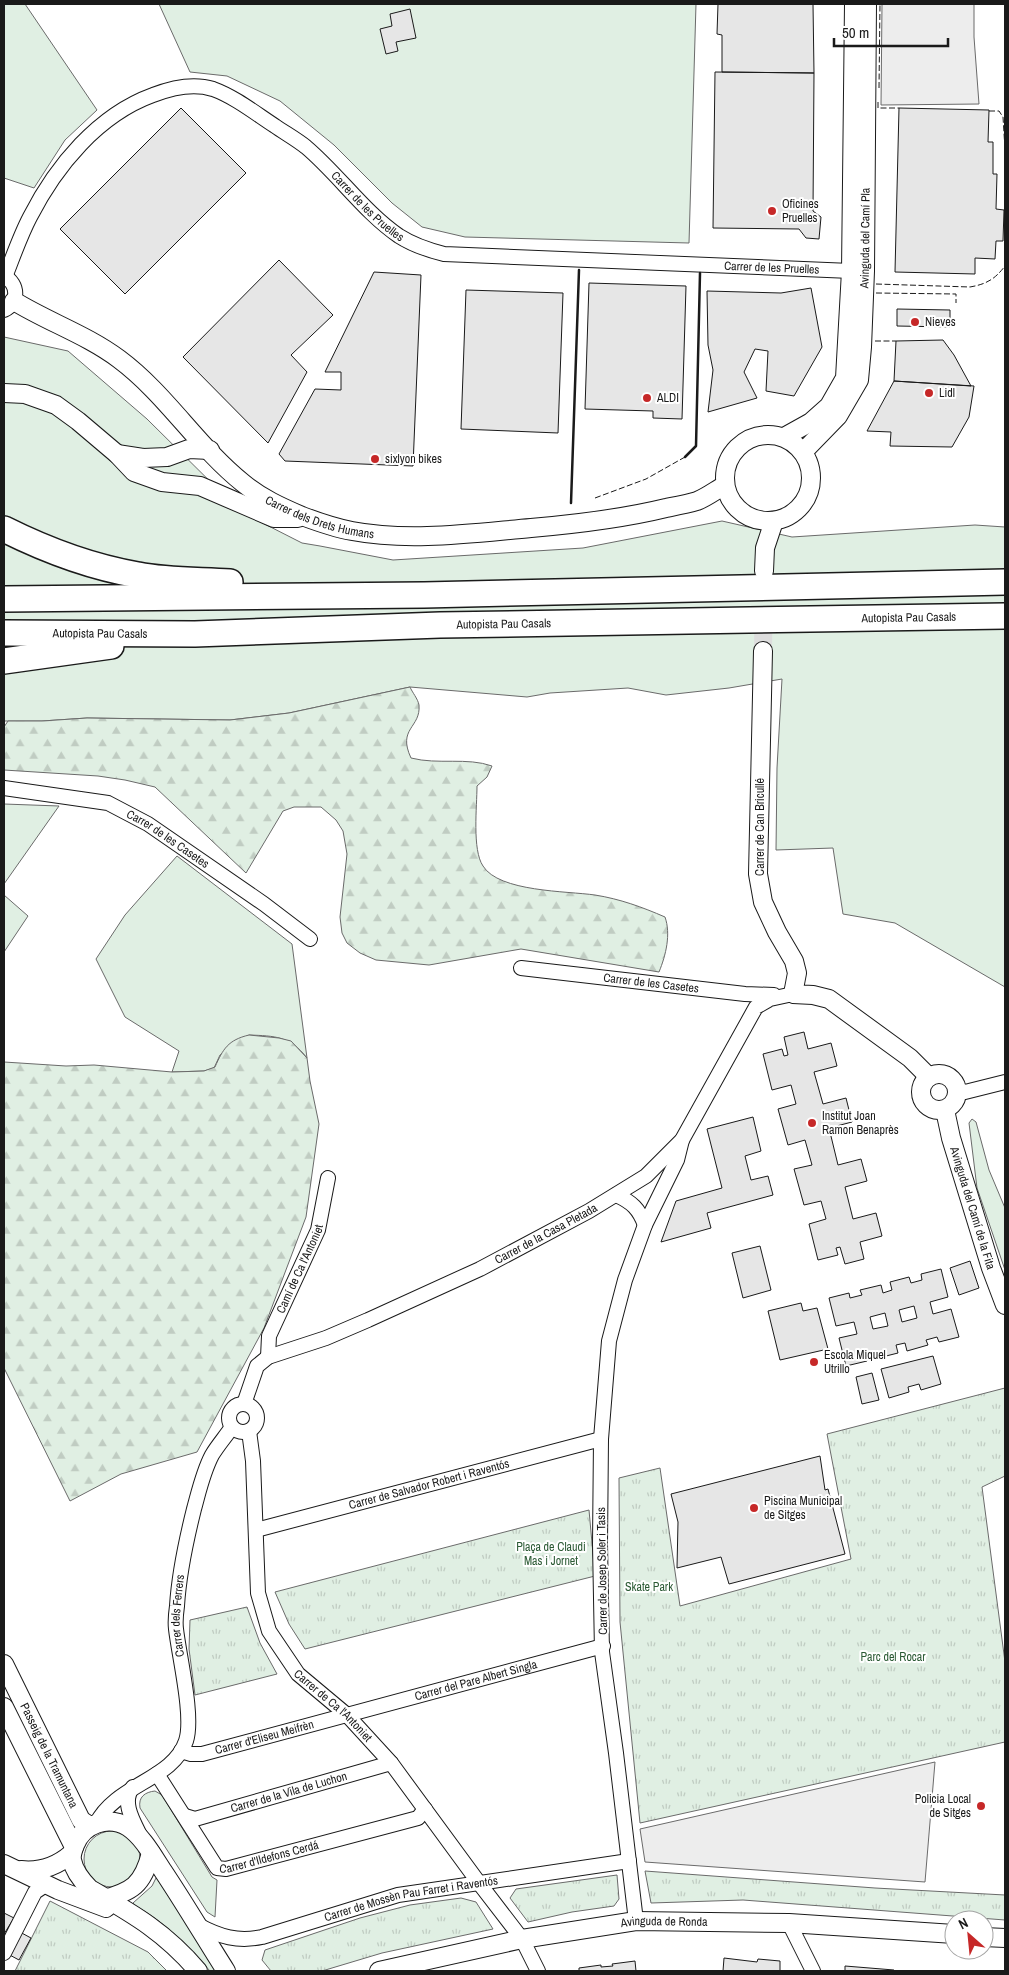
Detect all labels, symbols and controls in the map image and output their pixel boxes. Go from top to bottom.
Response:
scale bar [834,15,948,47]
text: 50 m [842,22,869,43]
street label: Carrer de les Pruelles [328,168,407,245]
street label: Avinguda del Camí Pla [856,187,874,290]
place label: Oficines Pruelles [782,196,819,226]
marker: Oficines Pruelles [766,205,778,217]
street label: Carrer de les Pruelles [724,258,820,278]
place label: Nieves [925,314,956,330]
marker: Nieves [909,316,921,328]
place label: Lidl [939,385,955,401]
marker: Lidl [923,387,935,399]
place label: ALDI [656,390,679,406]
marker: ALDI [641,392,653,404]
place label: sixlyon bikes [385,451,442,467]
marker: sixlyon bikes [369,453,381,465]
street label: Carrer dels Drets Humans [262,492,375,542]
street label: Autopista Pau Casals [860,609,956,626]
street label: Autopista Pau Casals [455,615,551,633]
street label: Autopista Pau Casals [52,625,148,642]
street label: Carrer de Can Bricullé [752,778,768,876]
street label: Carrer de les Casetes [124,806,212,872]
street label: Carrer de les Casetes [603,970,700,997]
place label: Institut Joan Ramon Benaprès [822,1108,899,1138]
marker: Institut Joan Ramon Benaprès [806,1117,818,1129]
street label: Avinguda del Camí de la Fita [946,1144,999,1272]
street label: Carrer de la Casa Pletada [492,1200,601,1268]
street label: Camí de Ca l'Antoniet [273,1223,327,1316]
place label: Escola Miquel Utrillo [824,1347,886,1377]
marker: Escola Miquel Utrillo [808,1356,820,1368]
street label: Carrer de Salvador Robert i Raventós [347,1455,511,1513]
place label: Piscina Municipal de Sitges [764,1493,842,1523]
marker: Piscina Municipal de Sitges [748,1502,760,1514]
street label: Carrer de Josep Soler i Tasis [593,1507,611,1635]
park label: Plaça de Claudi Mas i Jornet [516,1539,586,1569]
street label: Carrer dels Ferrers [168,1573,188,1658]
park label: Skate Park [625,1579,673,1595]
park label: Parc del Rocar [860,1649,926,1665]
street label: Carrer del Pare Albert Singla [413,1656,539,1704]
street label: Carrer de Ca l'Antoniet [291,1666,376,1745]
street label: Passeig de la Tramuntana [16,1700,82,1811]
street label: Carrer d'Eliseu Meifrèn [213,1716,315,1758]
street label: Carrer de la Vila de Luchon [229,1768,349,1816]
place label: Policia Local de Sitges [915,1791,971,1821]
marker: Policia Local de Sitges [975,1800,987,1812]
street label: Carrer d'Ildefons Cerdá [218,1837,321,1877]
street label: Carrer de Mossèn Pau Farret i Raventós [322,1872,499,1925]
north arrow [944,1910,994,1960]
street label: Avinguda de Ronda [618,1913,708,1931]
text: N [955,1914,971,1933]

